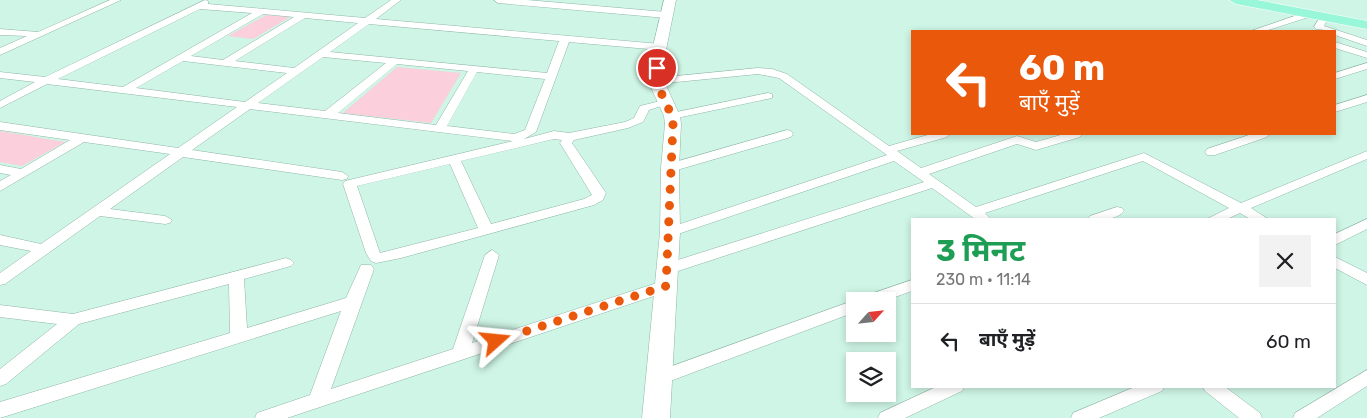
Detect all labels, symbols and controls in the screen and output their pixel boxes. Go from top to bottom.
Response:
pin [636,47,678,89]
text: 60 m [1019,47,1105,89]
icon: left [936,50,1001,115]
icon: arrive [643,54,671,82]
text: बाएँ मुड़ें [1019,89,1080,116]
text: 3 मिनट [936,233,1025,269]
button: close [1259,235,1311,287]
text: 230 m · 11:14 [936,270,1031,289]
north arrow [846,292,896,342]
map controls [846,292,896,402]
position arrow [469,314,521,366]
icon: left [936,327,964,355]
text: बाएँ मुड़ें [979,328,1035,351]
text: 60 m [1266,330,1311,353]
button: layers [846,352,896,402]

